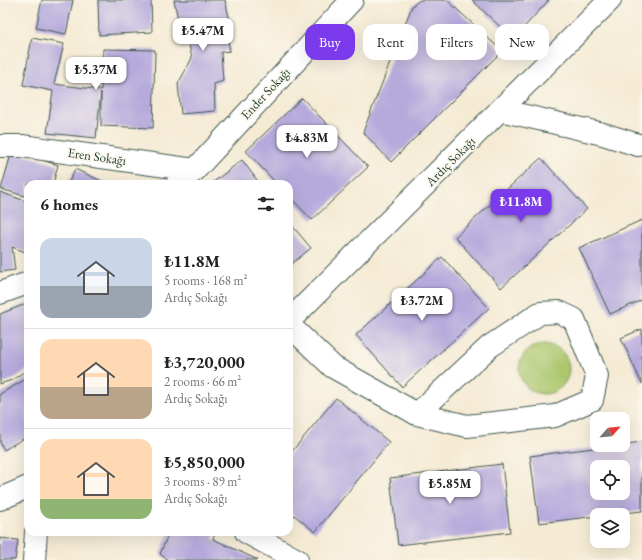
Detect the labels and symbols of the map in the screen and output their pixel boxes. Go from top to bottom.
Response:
pin: ₺5.47M [170,18,236,52]
pin: ₺5.37M [63,57,129,91]
street label: Ender Sokağı [237,64,294,123]
pin: ₺4.83M [274,125,340,159]
street label: Ardıç Sokağı [421,133,479,190]
street label: Eren Sokağı [67,144,127,169]
pin: ₺11.8M [488,189,554,223]
pin: ₺3.72M [389,288,455,322]
north arrow [590,412,630,452]
pin: ₺5.85M [417,471,483,505]

